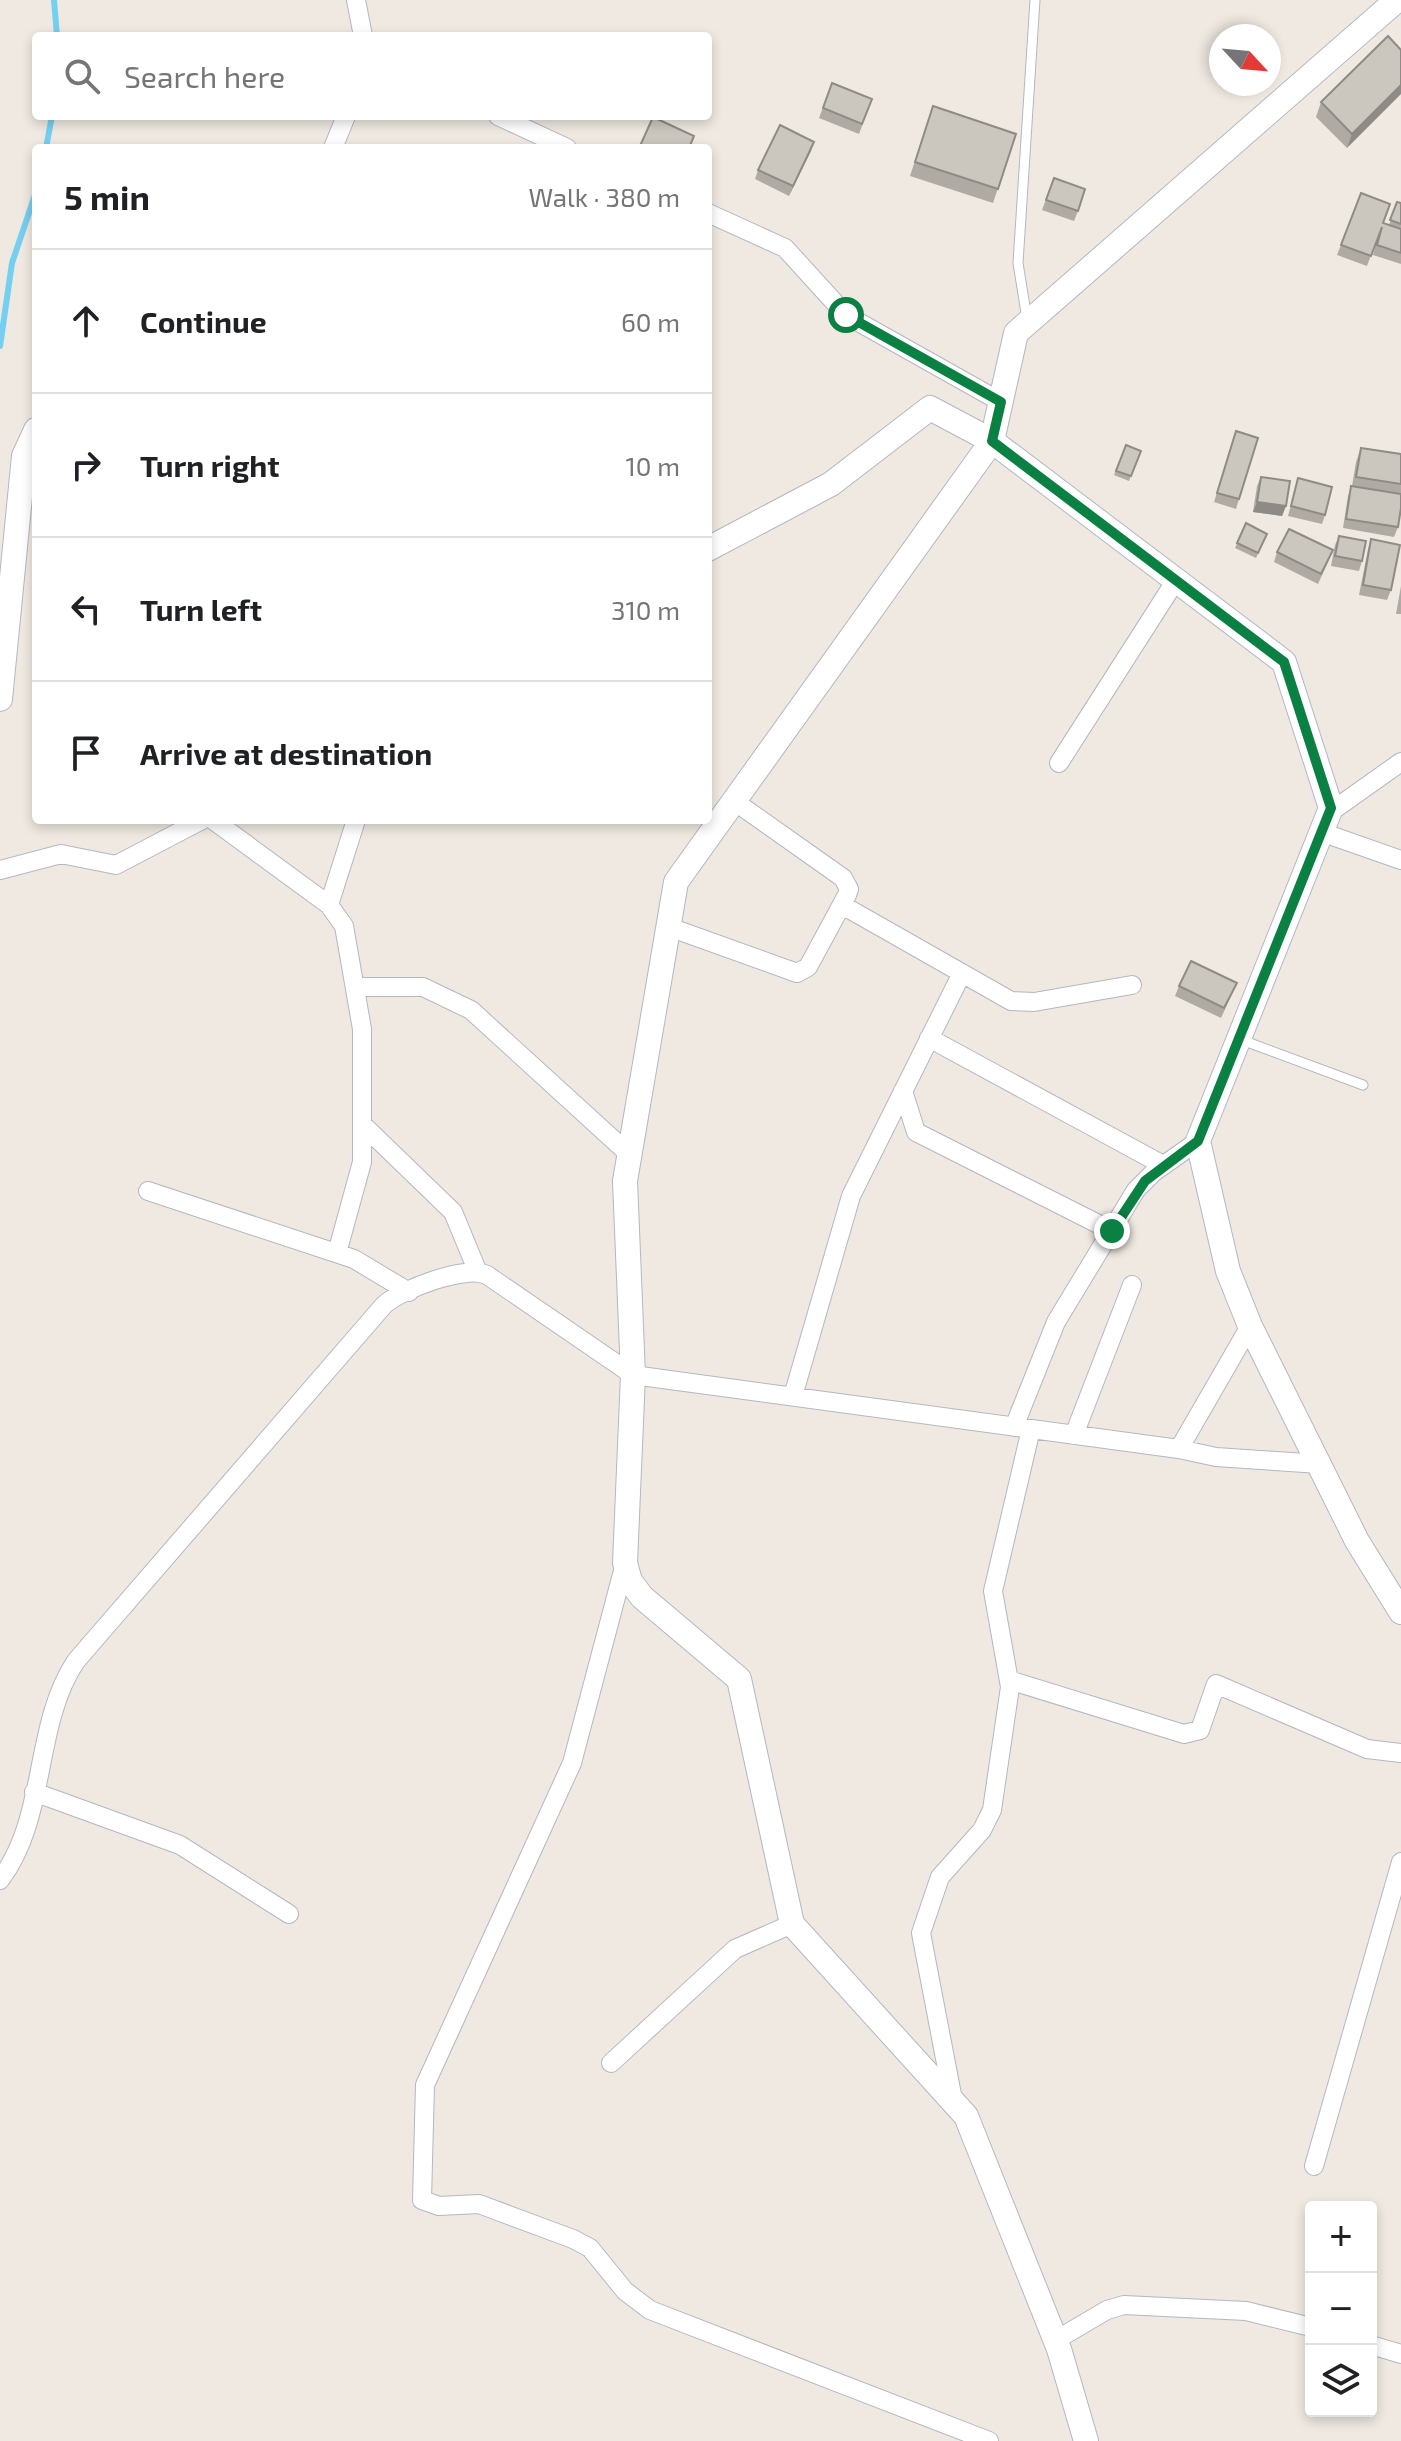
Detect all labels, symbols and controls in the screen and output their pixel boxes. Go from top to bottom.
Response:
north arrow [1209,24,1281,96]
search box [32,32,712,120]
icon: search [60,54,104,98]
text: Search here [124,58,285,94]
text: 5 min [64,176,150,217]
text: Walk · 380 m [528,181,680,212]
route start [828,297,864,333]
icon: ahead [64,299,108,343]
text: Continue [140,303,267,339]
text: 60 m [621,306,680,337]
icon: right [64,443,108,487]
text: Turn right [140,447,280,483]
text: 10 m [625,450,680,481]
icon: left [64,587,108,631]
text: Turn left [140,591,262,627]
text: 310 m [611,594,680,625]
icon: arrive [64,731,108,775]
text: Arrive at destination [140,735,432,771]
route end [1094,1213,1130,1249]
map controls [1305,2201,1377,2417]
button: + [1305,2201,1377,2273]
button: − [1305,2273,1377,2345]
button: layers [1305,2345,1377,2417]

